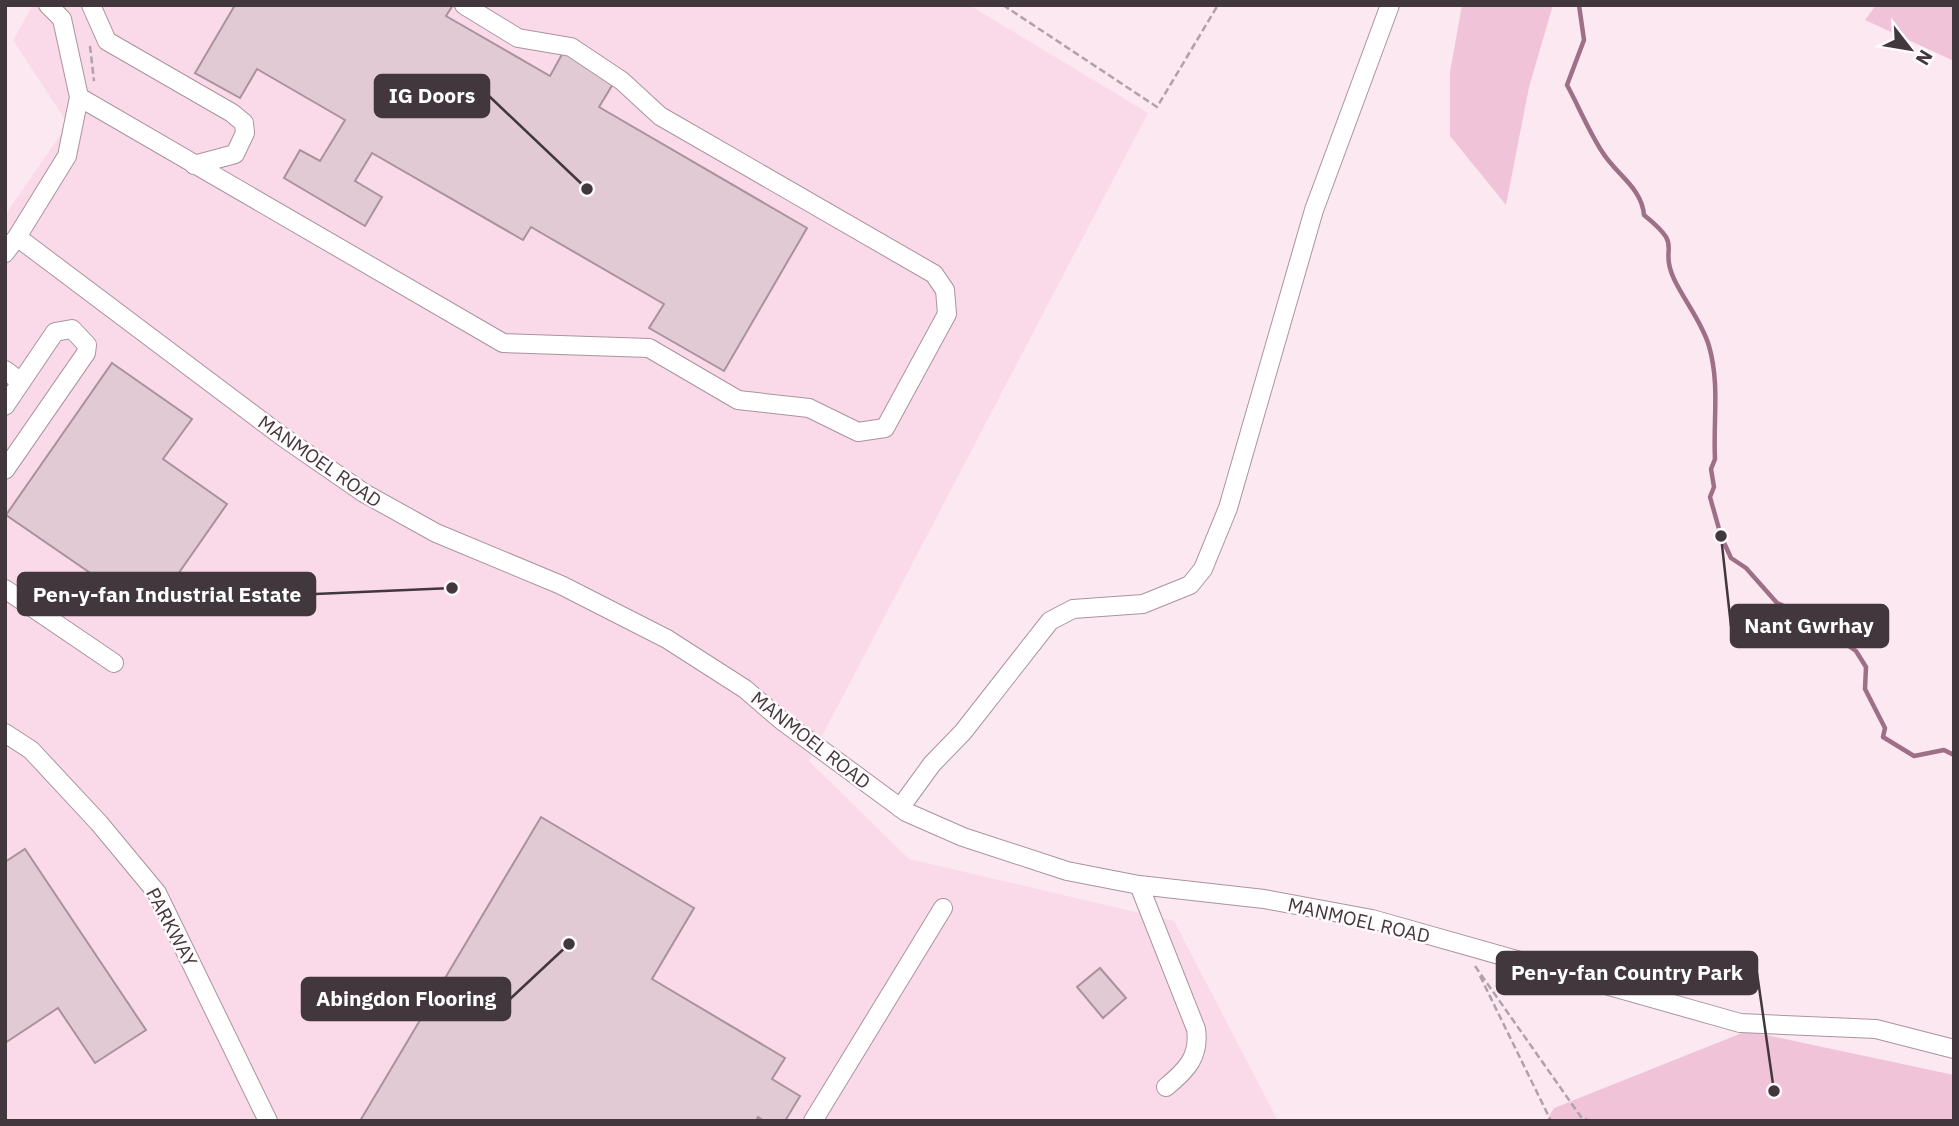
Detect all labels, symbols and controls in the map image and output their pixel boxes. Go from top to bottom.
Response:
north arrow [1875,14,1945,84]
text: N [1911,46,1938,70]
callout: IG Doors [375,75,489,117]
text: IG Doors [389,81,475,109]
street label: MANMOEL ROAD [254,410,386,512]
callout: Pen-y-fan Industrial Estate [18,573,315,615]
text: Pen-y-fan Industrial Estate [33,580,301,608]
callout: Nant Gwrhay [1731,605,1888,647]
text: Nant Gwrhay [1744,611,1874,639]
street label: MANMOEL ROAD [746,686,876,794]
street label: PARKWAY [141,883,203,971]
street label: MANMOEL ROAD [1286,892,1432,948]
callout: Pen-y-fan Country Park [1497,952,1757,994]
text: Pen-y-fan Country Park [1511,958,1744,986]
callout: Abingdon Flooring [302,978,510,1020]
text: Abingdon Flooring [316,984,496,1012]

